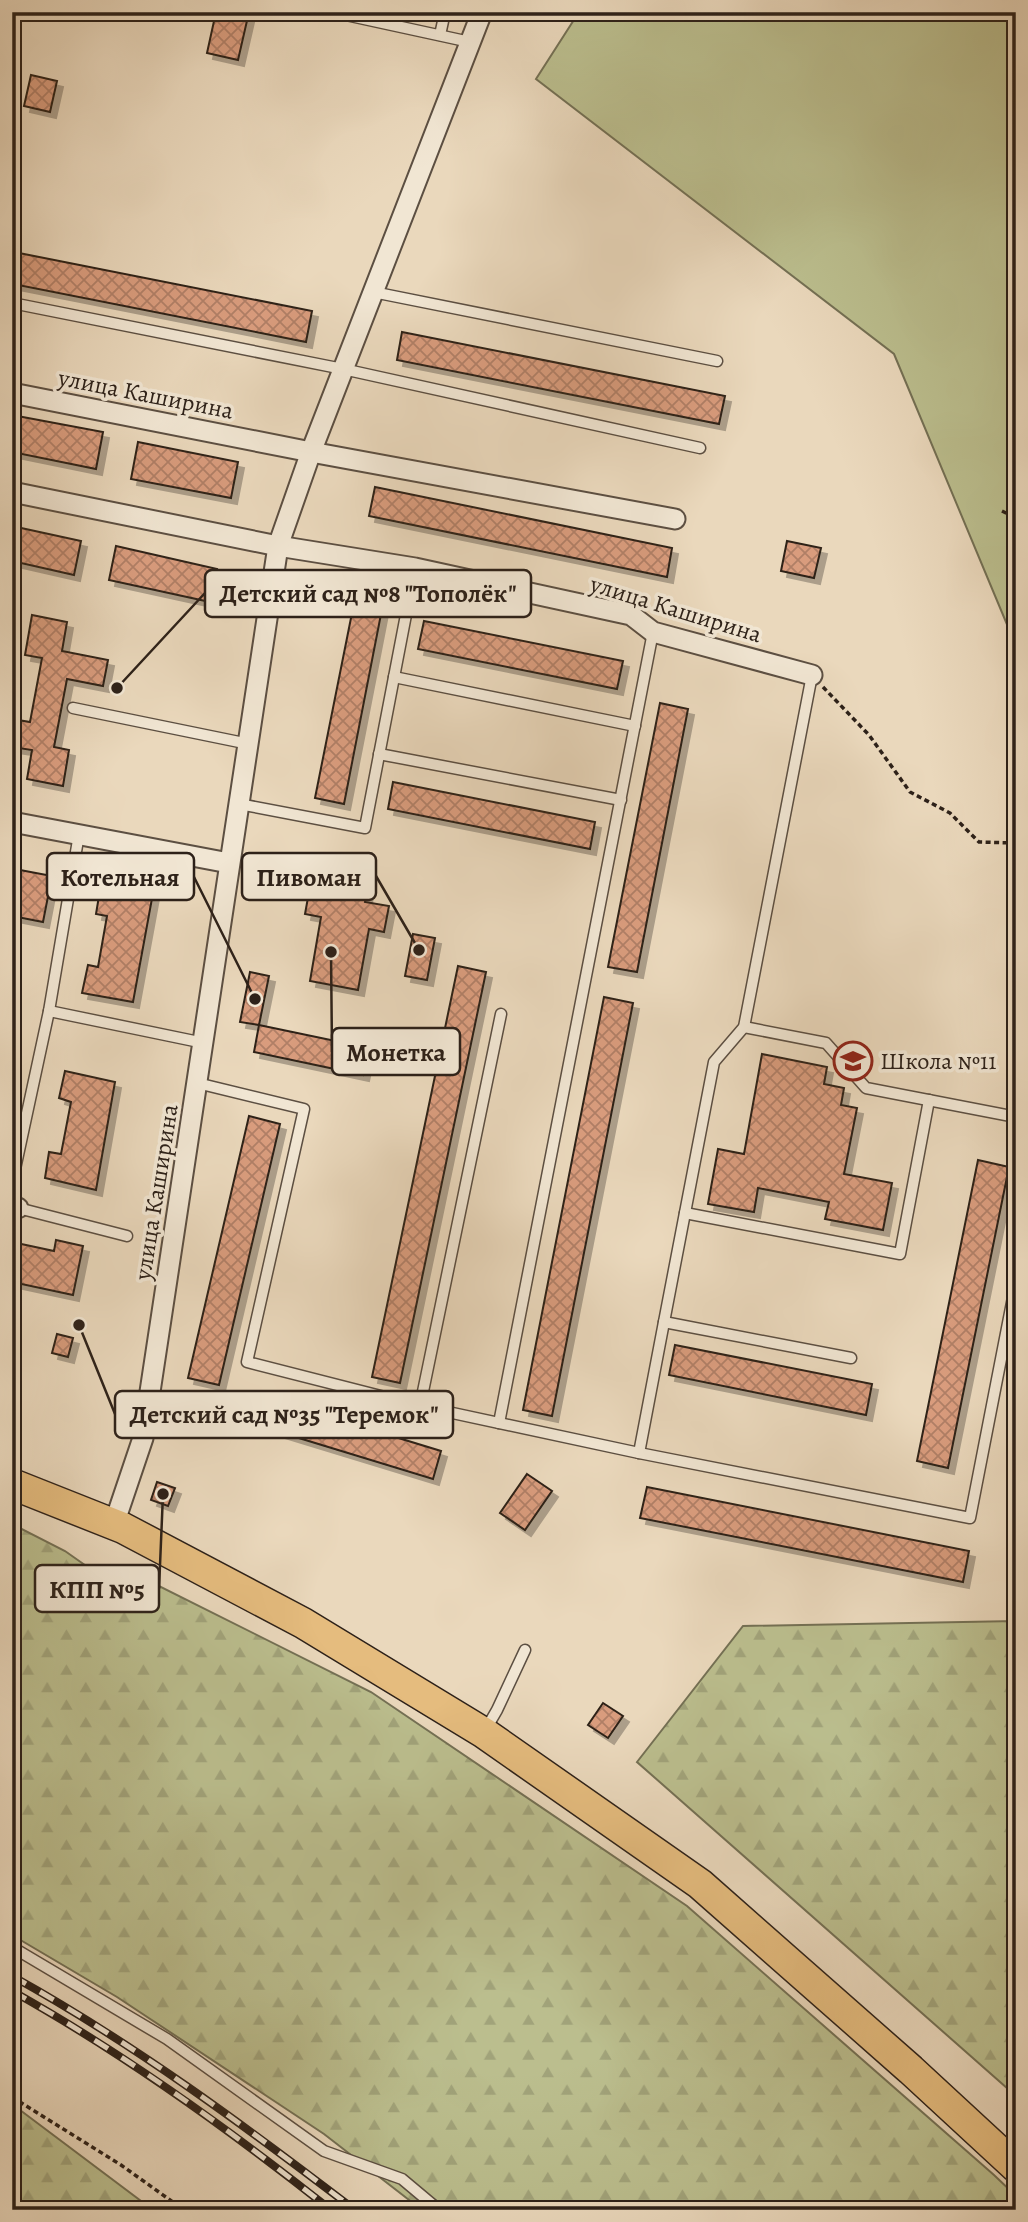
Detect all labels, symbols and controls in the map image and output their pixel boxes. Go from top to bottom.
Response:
street label: улица Каширина [55,361,236,427]
street label: улица Каширина [585,567,766,650]
callout: Детский сад №8 "Тополёк" [205,570,531,617]
text: Детский сад №8 "Тополёк" [219,576,517,611]
callout: Котельная [47,853,194,900]
callout: Пивоман [242,853,376,900]
text: Котельная [60,860,180,895]
text: Пивоман [256,860,362,895]
callout: Монетка [332,1028,460,1075]
text: Монетка [346,1035,447,1070]
school or university icon: Школа №11 [832,1040,874,1082]
place label: Школа №11 [880,1045,996,1077]
street label: улица Каширина [126,1102,186,1283]
callout: Детский сад №35 "Теремок" [115,1391,453,1438]
text: Детский сад №35 "Теремок" [129,1397,439,1432]
callout: КПП №5 [35,1565,159,1612]
text: КПП №5 [49,1572,145,1607]

